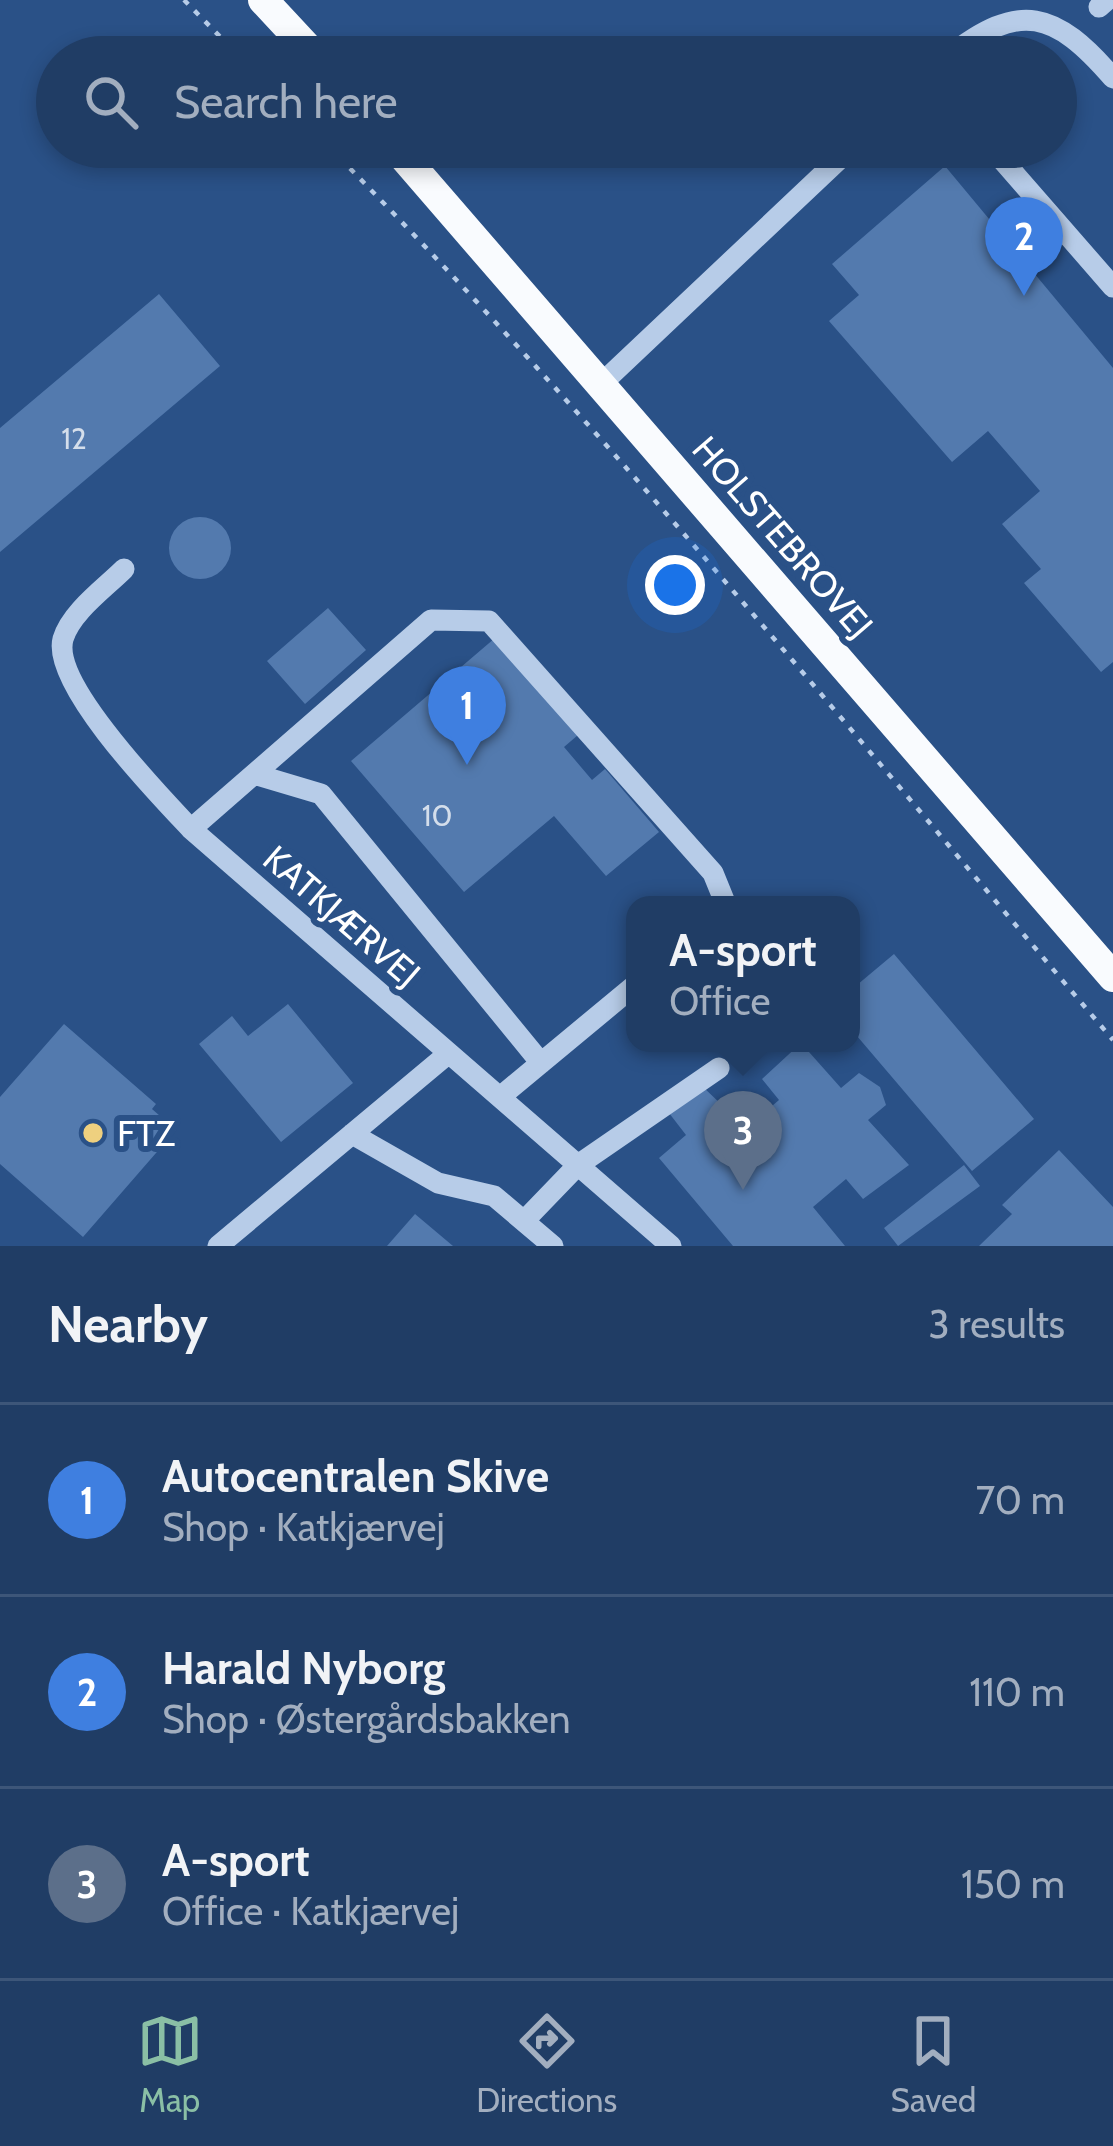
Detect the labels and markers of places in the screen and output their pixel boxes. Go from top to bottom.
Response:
pin: 2 [985,197,1063,296]
pin: 1 [428,666,506,765]
pin: 3 [704,1091,782,1190]
place label: FTZ [117,1111,175,1155]
marker: FTZ [80,1120,106,1146]

